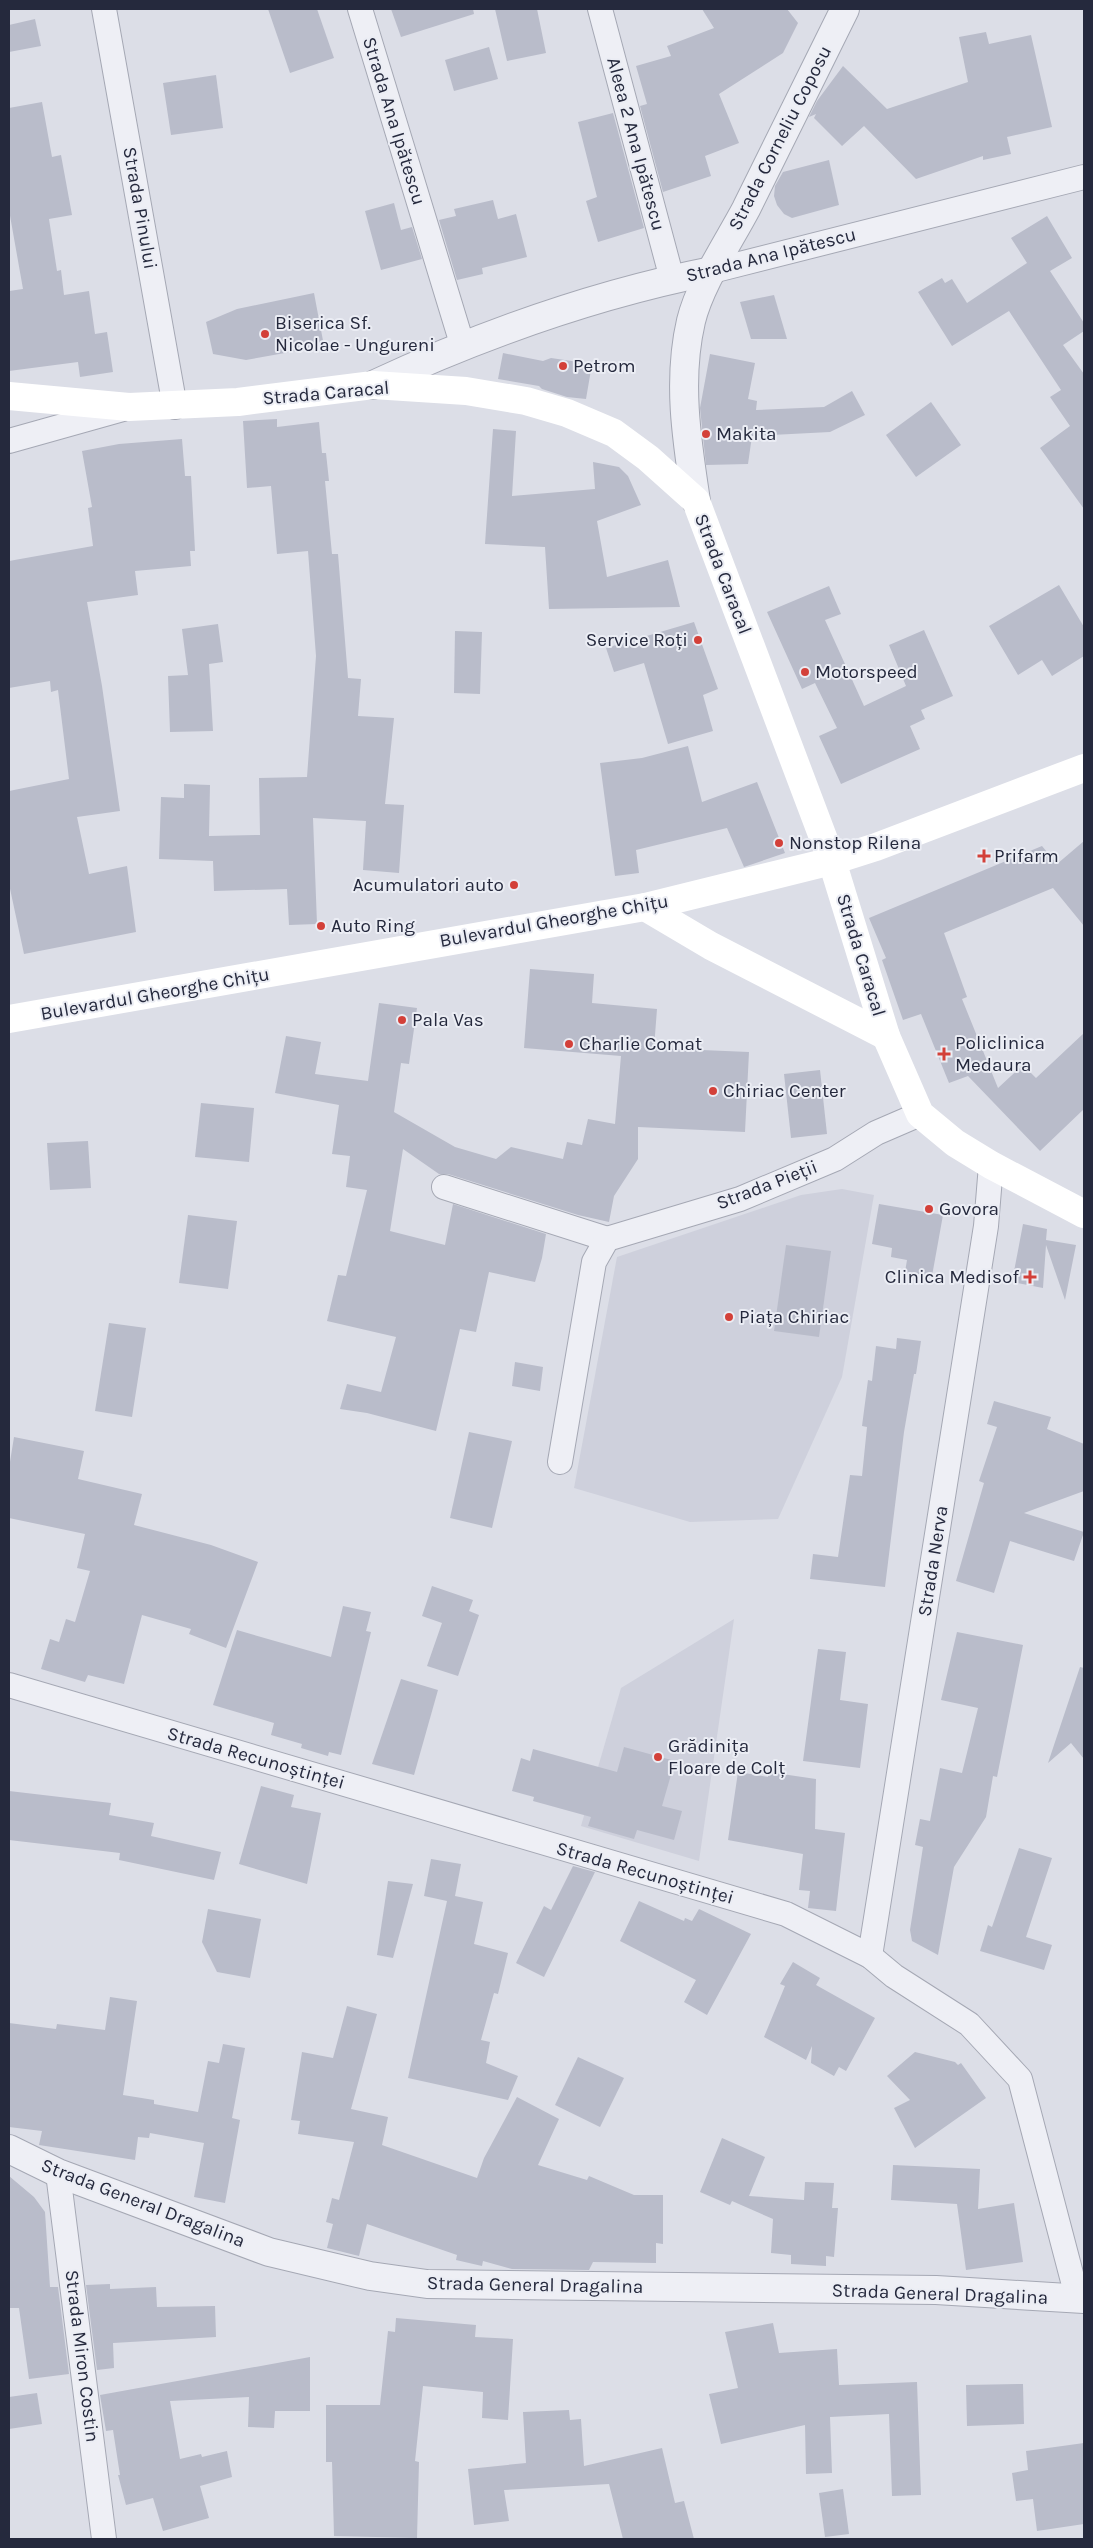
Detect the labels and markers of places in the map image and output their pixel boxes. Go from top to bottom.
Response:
place label: Biserica Sf. Nicolae - Ungureni [275,312,435,356]
marker: Biserica Sf. Nicolae - Ungureni [259,328,271,340]
place label: Petrom [573,355,635,377]
marker: Petrom [557,360,569,372]
place label: Makita [716,423,777,445]
marker: Makita [700,428,712,440]
place label: Service Roți [586,629,688,651]
marker: Service Roți [692,634,704,646]
place label: Motorspeed [815,661,918,683]
marker: Motorspeed [799,666,811,678]
place label: Nonstop Rilena [789,832,921,854]
marker: Nonstop Rilena [773,837,785,849]
place label: Prifarm [994,845,1059,867]
marker: Prifarm [978,850,990,862]
place label: Acumulatori auto [353,874,504,896]
marker: Acumulatori auto [508,879,520,891]
place label: Auto Ring [331,915,415,937]
marker: Auto Ring [315,920,327,932]
place label: Pala Vas [412,1009,484,1031]
marker: Pala Vas [396,1014,408,1026]
place label: Policlinica Medaura [955,1032,1045,1076]
place label: Charlie Comat [579,1033,702,1055]
marker: Charlie Comat [563,1038,575,1050]
marker: Policlinica Medaura [937,1047,951,1061]
place label: Chiriac Center [723,1080,846,1102]
marker: Chiriac Center [707,1085,719,1097]
place label: Govora [939,1198,999,1220]
marker: Govora [923,1203,935,1215]
place label: Clinica Medisof [885,1266,1019,1288]
marker: Clinica Medisof [1023,1270,1037,1284]
place label: Piața Chiriac [739,1306,849,1328]
marker: Piața Chiriac [723,1311,735,1323]
place label: Grădinița Floare de Colț [668,1735,785,1779]
marker: Grădinița Floare de Colț [652,1751,664,1763]

